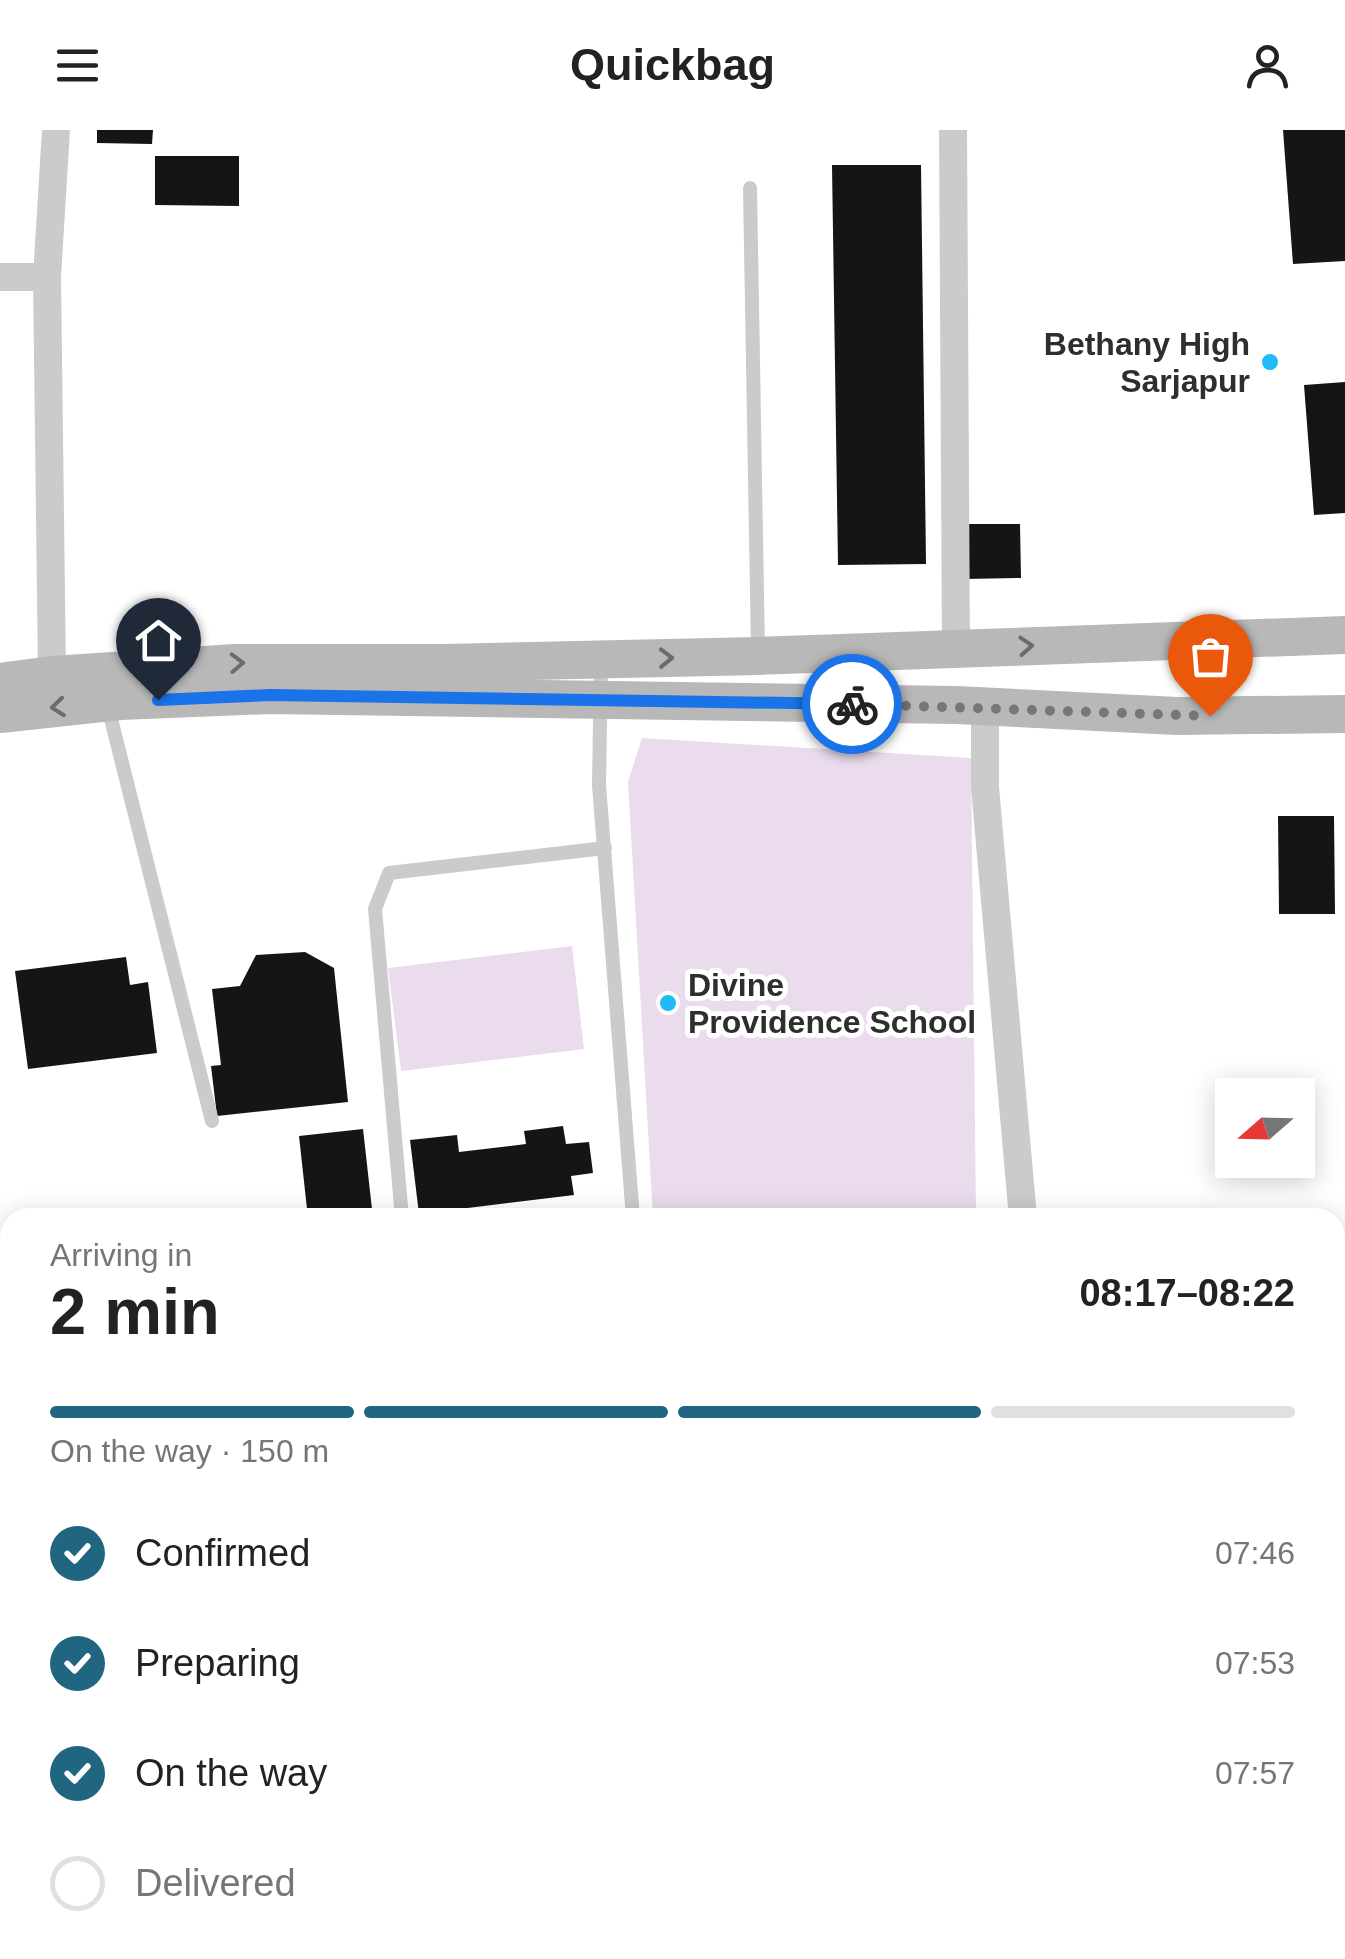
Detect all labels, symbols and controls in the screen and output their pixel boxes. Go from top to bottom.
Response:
icon: menu [50,38,105,93]
icon: person [1240,38,1295,93]
text: Quickbag [570,39,775,90]
place label: Bethany High Sarjapur [1044,326,1250,399]
marker: Bethany High Sarjapur [1259,351,1281,373]
pin [116,598,201,701]
icon: home [131,613,186,668]
pin [1168,614,1253,717]
icon: bag [1183,629,1238,684]
one-way arrow [1019,636,1035,657]
one-way arrow [659,647,675,668]
one-way arrow [229,653,245,674]
courier [802,654,902,754]
icon: bike [825,677,880,732]
one-way arrow [50,696,66,717]
place label: Divine Providence School [688,967,976,1040]
marker: Divine Providence School [657,992,679,1014]
north arrow [1215,1078,1315,1178]
map controls [1215,1078,1315,1178]
text: Arriving in [50,1237,192,1273]
text: 08:17–08:22 [1079,1272,1295,1314]
text: 2 min [50,1275,220,1348]
text: On the way · 150 m [50,1433,329,1469]
icon: check [50,1526,105,1581]
text: Confirmed [135,1532,310,1574]
text: 07:46 [1215,1535,1295,1571]
icon: check [50,1636,105,1691]
text: Preparing [135,1642,300,1684]
text: 07:53 [1215,1645,1295,1681]
icon: check [50,1746,105,1801]
text: On the way [135,1752,327,1794]
text: 07:57 [1215,1755,1295,1791]
text: Delivered [135,1862,296,1904]

